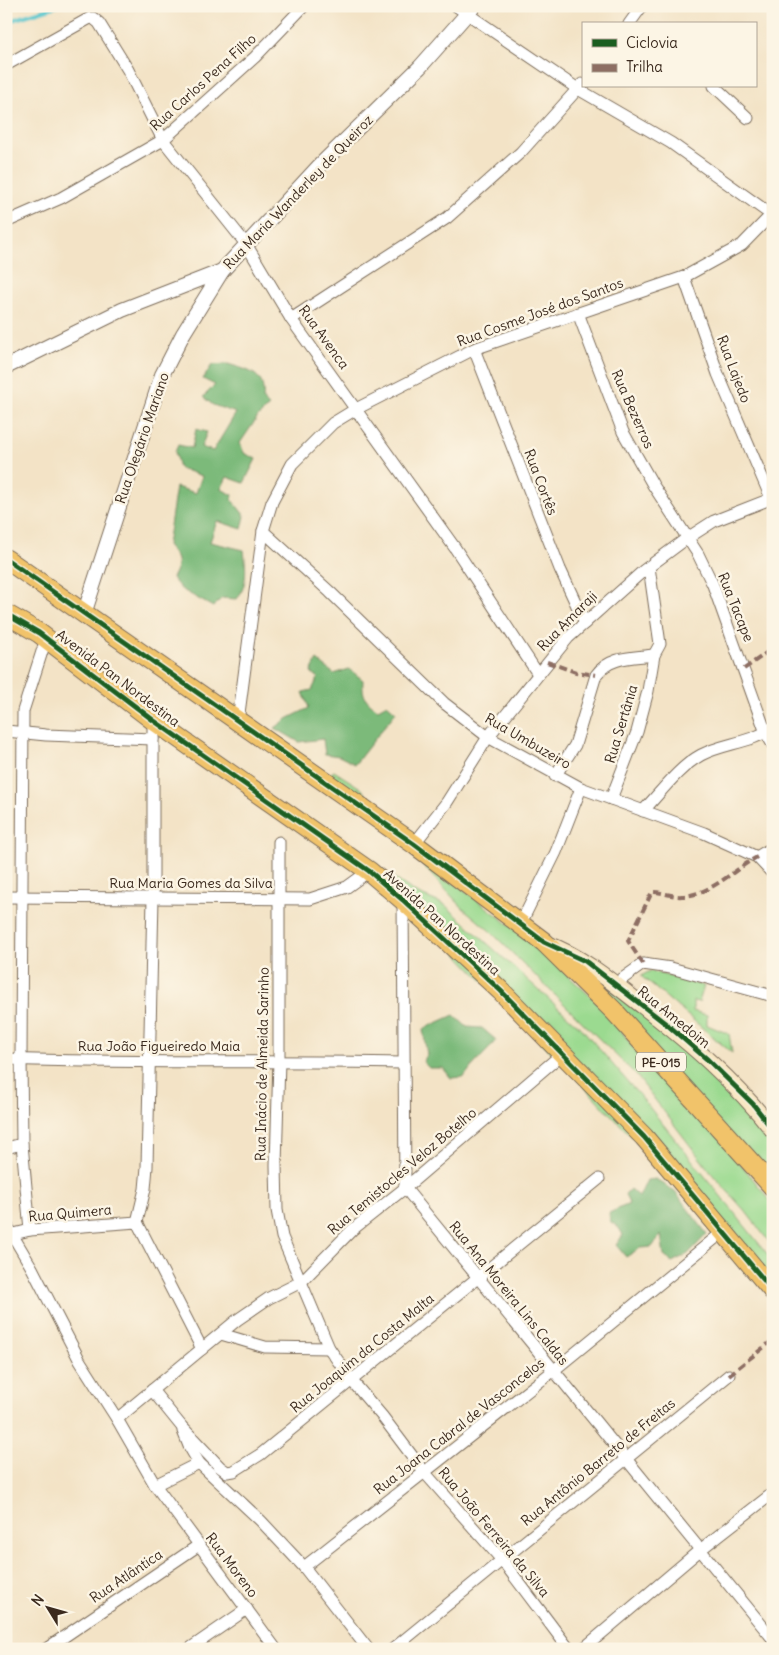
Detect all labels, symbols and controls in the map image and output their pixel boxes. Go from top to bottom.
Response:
legend [582,22,756,88]
street label: Rua Carlos Pena Filho [146,29,260,134]
text: Ciclovia [626,33,678,52]
text: Trilha [626,57,663,76]
street label: Rua Maria Wanderley de Queiroz [219,111,377,273]
street label: Rua Cosme José dos Santos [454,274,626,350]
street label: Rua Avenca [295,302,353,372]
street label: Rua Lajedo [713,333,755,405]
street label: Rua Bezerros [608,367,658,451]
street label: Rua Olegário Mariano [111,370,173,506]
street label: Rua Cortês [520,446,562,518]
street label: Rua Tacape [714,570,758,644]
street label: Rua Amaraji [533,587,601,655]
street label: Avenida Pan Nordestina [52,626,184,730]
street label: Rua Sertânia [601,683,641,765]
street label: Rua Umbuzeiro [482,709,574,773]
street label: Avenida Pan Nordestina [380,865,504,979]
street label: Rua Maria Gomes da Silva [109,874,273,892]
street label: Rua Inácio de Almeida Sarinho [251,967,273,1161]
street label: Rua Amedoim [634,982,714,1052]
street label: Rua João Figueiredo Maia [78,1037,240,1055]
road number: PE-015 [636,1052,686,1072]
street label: Rua Temistocles Veloz Botelho [324,1103,480,1239]
street label: Rua Quimera [28,1200,112,1226]
street label: Rua Ana Moreira Lins Caldas [445,1217,573,1369]
street label: Rua Joaquim da Costa Malta [286,1289,438,1417]
street label: Rua Joana Cabral de Vasconcelos [370,1354,548,1498]
street label: Rua Antônio Barreto de Freitas [517,1394,679,1530]
street label: Rua João Ferreira da Silva [434,1463,554,1601]
street label: Rua Moreno [202,1529,262,1601]
street label: Rua Atlântica [86,1545,166,1607]
north arrow [22,1582,72,1632]
text: N [28,1591,48,1609]

